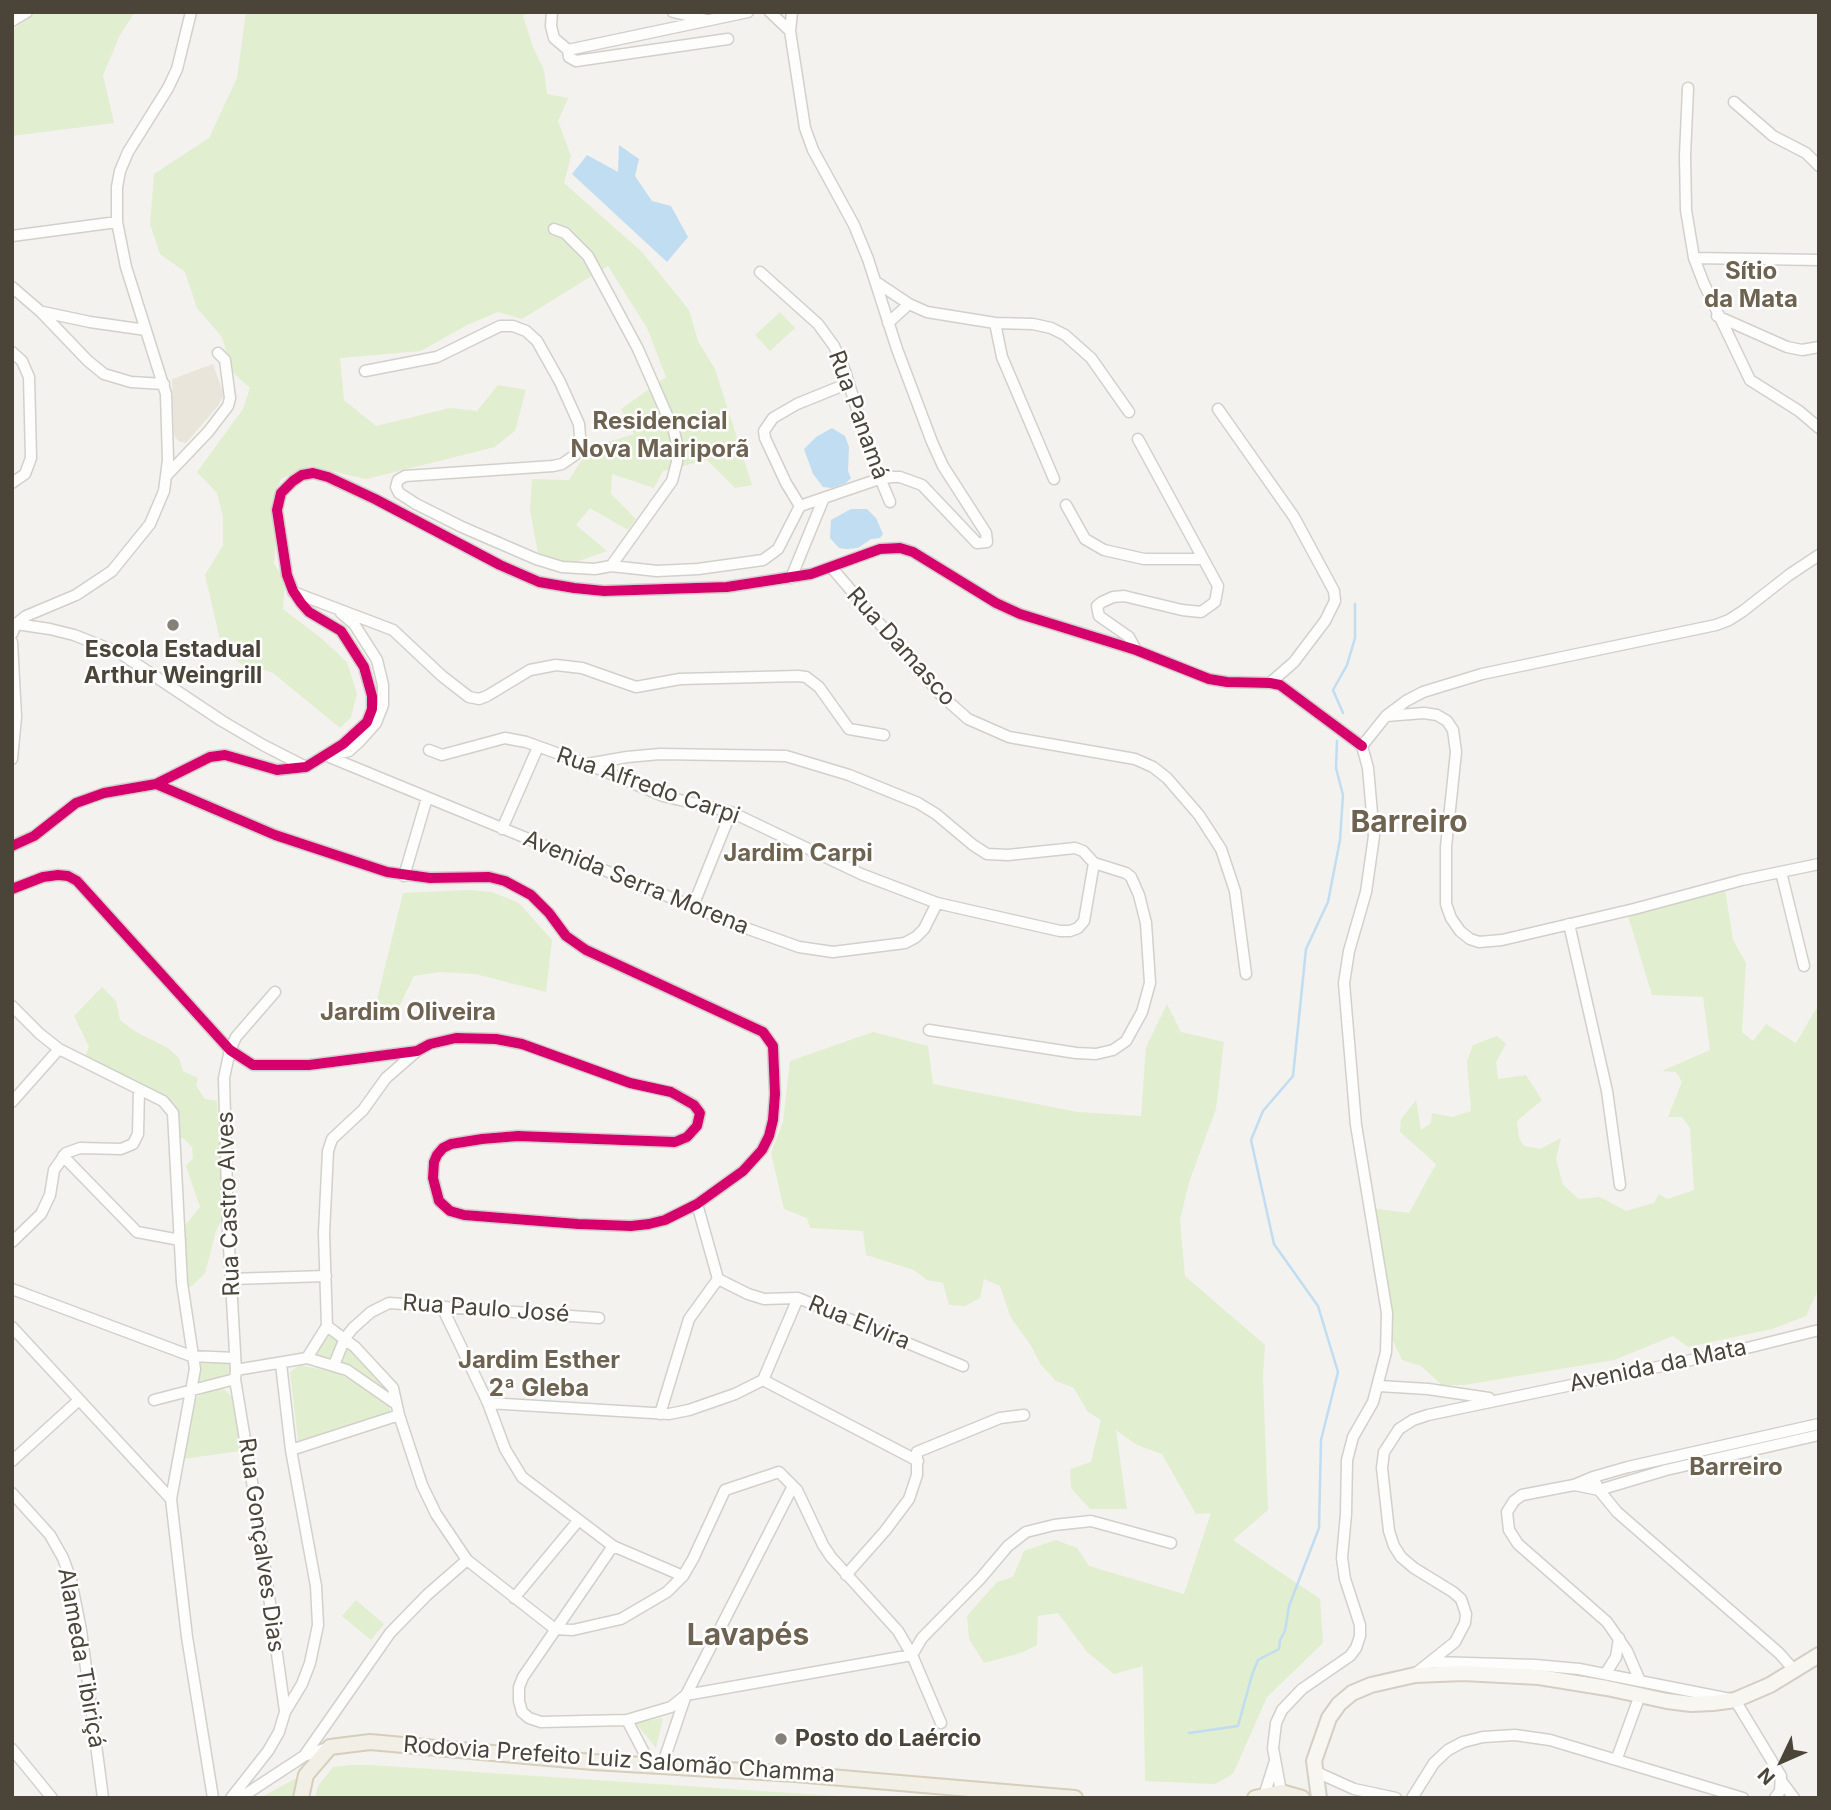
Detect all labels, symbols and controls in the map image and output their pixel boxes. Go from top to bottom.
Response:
district label: Sítio da Mata [1704,258,1798,314]
street label: Rua Panamá [822,347,894,483]
district label: Residencial Nova Mairiporã [571,408,749,464]
street label: Rua Damasco [841,582,961,712]
marker: Escola Estadual Arthur Weingrill [165,617,181,633]
place label: Escola Estadual Arthur Weingrill [84,636,262,690]
street label: Rua Alfredo Carpi [553,742,743,830]
district label: Barreiro [1350,805,1468,841]
street label: Avenida Serra Morena [519,825,753,941]
district label: Jardim Carpi [723,840,873,868]
district label: Jardim Oliveira [320,999,496,1027]
street label: Rua Castro Alves [212,1111,246,1297]
street label: Rua Paulo José [402,1289,570,1329]
street label: Rua Elvira [804,1290,914,1356]
street label: Avenida da Mata [1567,1334,1749,1398]
district label: Jardim Esther 2ª Gleba [458,1347,620,1403]
street label: Rua Gonçalves Dias [232,1436,290,1654]
district label: Barreiro [1689,1454,1783,1482]
street label: Alameda Tibiriçá [52,1566,110,1750]
district label: Lavapés [687,1618,809,1654]
place label: Posto do Laércio [795,1725,981,1753]
north arrow [1747,1726,1817,1796]
street label: Rodovia Prefeito Luiz Salomão Chamma [402,1731,836,1789]
marker: Posto do Laércio [773,1731,789,1747]
text: N [1753,1763,1780,1789]

